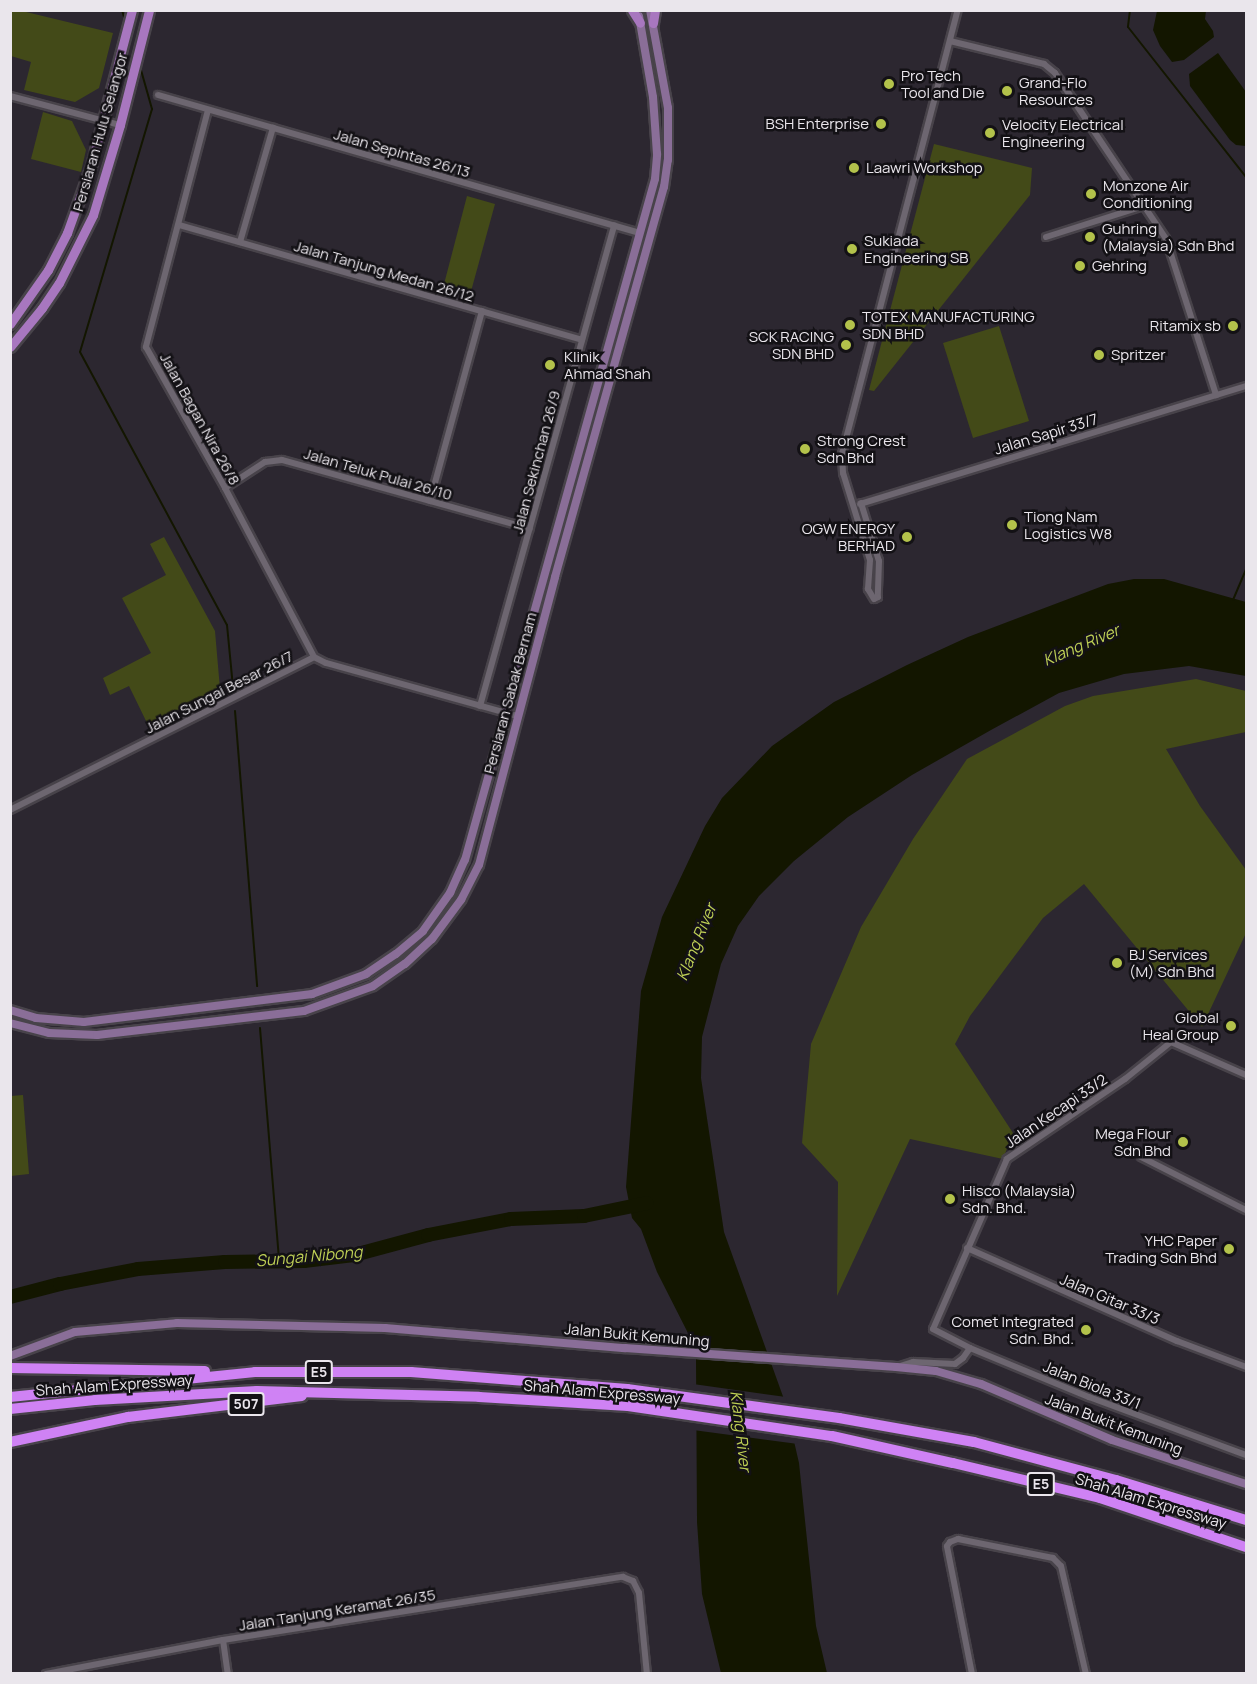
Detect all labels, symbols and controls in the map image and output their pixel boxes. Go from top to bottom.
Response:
street label: Persiaran Hulu Selangor [69,50,131,214]
place label: Pro Tech Tool and Die [901,66,984,101]
place label: Grand-Flo Resources [1019,73,1093,108]
marker: Pro Tech Tool and Die [882,77,896,91]
marker: Grand-Flo Resources [1000,84,1014,98]
place label: BSH Enterprise [766,115,869,133]
place label: Velocity Electrical Engineering [1002,115,1124,150]
marker: BSH Enterprise [874,117,888,131]
street label: Jalan Sepintas 26/13 [332,125,472,181]
marker: Velocity Electrical Engineering [983,126,997,140]
place label: Laawri Workshop [866,159,983,177]
marker: Laawri Workshop [847,161,861,175]
place label: Monzone Air Conditioning [1103,176,1192,211]
marker: Monzone Air Conditioning [1084,187,1098,201]
place label: Guhring (Malaysia) Sdn Bhd [1102,219,1234,254]
marker: Guhring (Malaysia) Sdn Bhd [1083,230,1097,244]
place label: Sukiada Engineering SB [864,231,968,266]
street label: Jalan Tanjung Medan 26/12 [292,237,476,305]
marker: Sukiada Engineering SB [845,242,859,256]
place label: Gehring [1092,257,1147,275]
marker: Gehring [1073,259,1087,273]
place label: TOTEX MANUFACTURING SDN BHD [862,307,1035,342]
place label: Ritamix sb [1150,317,1221,335]
marker: TOTEX MANUFACTURING SDN BHD [843,318,857,332]
marker: Ritamix sb [1226,319,1240,333]
place label: SCK RACING SDN BHD [748,327,834,362]
marker: SCK RACING SDN BHD [839,338,853,352]
place label: Spritzer [1111,346,1166,364]
place label: Klinik Ahmad Shah [564,347,651,382]
marker: Spritzer [1092,348,1106,362]
street label: Jalan Bagan Nira 26/8 [156,350,244,488]
marker: Klinik Ahmad Shah [541,356,559,374]
street label: Jalan Sekinchan 26/9 [508,389,564,535]
street label: Jalan Sapir 33/7 [992,410,1100,458]
place label: Strong Crest Sdn Bhd [817,431,906,466]
marker: Strong Crest Sdn Bhd [798,442,812,456]
street label: Jalan Teluk Pulai 26/10 [302,444,454,504]
place label: Tiong Nam Logistics W8 [1024,507,1112,542]
marker: Tiong Nam Logistics W8 [1005,518,1019,532]
place label: OGW ENERGY BERHAD [802,519,895,554]
marker: OGW ENERGY BERHAD [900,530,914,544]
street label: Persiaran Sabak Bernam [480,610,540,776]
water label: Klang River [1040,620,1122,670]
street label: Jalan Sungai Besar 26/7 [142,647,296,737]
water label: Klang River [672,901,720,983]
place label: BJ Services (M) Sdn Bhd [1129,945,1214,980]
marker: BJ Services (M) Sdn Bhd [1110,956,1124,970]
place label: Global Heal Group [1143,1008,1219,1043]
marker: Global Heal Group [1224,1019,1238,1033]
street label: Jalan Kecapi 33/2 [1002,1070,1110,1152]
place label: Mega Flour Sdn Bhd [1095,1124,1171,1159]
marker: Mega Flour Sdn Bhd [1176,1135,1190,1149]
place label: Hisco (Malaysia) Sdn. Bhd. [962,1181,1076,1216]
marker: Hisco (Malaysia) Sdn. Bhd. [943,1192,957,1206]
place label: YHC Paper Trading Sdn Bhd [1105,1231,1217,1266]
water label: Sungai Nibong [255,1242,363,1270]
marker: YHC Paper Trading Sdn Bhd [1222,1242,1236,1256]
street label: Jalan Gitar 33/3 [1057,1270,1163,1328]
place label: Comet Integrated Sdn. Bhd. [951,1312,1074,1347]
street label: Jalan Bukit Kemuning [564,1320,710,1350]
marker: Comet Integrated Sdn. Bhd. [1079,1323,1093,1337]
street label: Jalan Biola 33/1 [1041,1357,1143,1413]
road number: E5 [304,1361,334,1383]
street label: Shah Alam Expressway [35,1371,193,1399]
street label: Shah Alam Expressway [523,1376,681,1408]
street label: Jalan Bukit Kemuning [1043,1389,1185,1459]
water label: Klang River [727,1390,755,1472]
road number: 507 [226,1393,266,1415]
street label: Shah Alam Expressway [1073,1469,1229,1533]
road number: E5 [1026,1473,1056,1495]
street label: Jalan Tanjung Keramat 26/35 [237,1586,437,1634]

